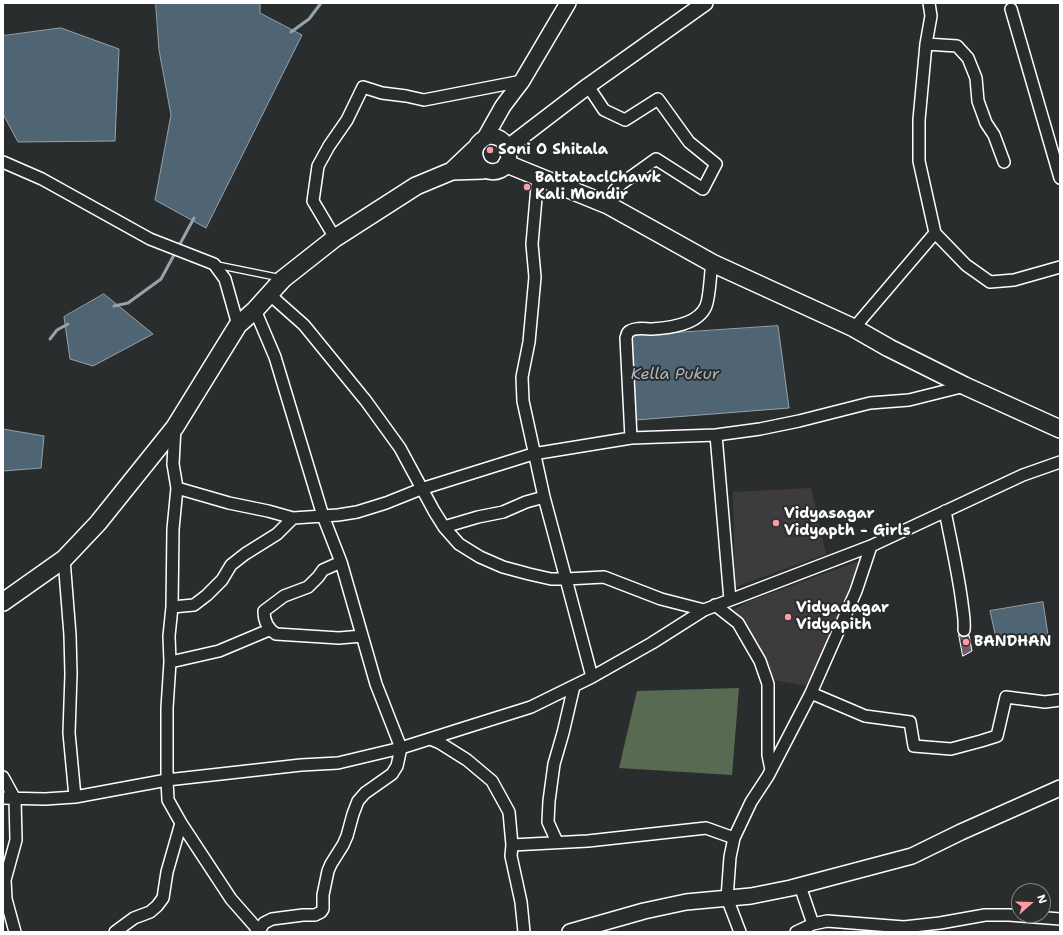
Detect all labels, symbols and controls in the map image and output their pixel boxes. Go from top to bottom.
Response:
place label: Soni O Shitala [498,141,608,159]
marker: Soni O Shitala [485,145,495,155]
place label: BattataclChawk Kali Mondir [535,169,661,204]
marker: BattataclChawk Kali Mondir [522,182,532,192]
water label: Kella Pukur [631,365,719,385]
place label: Vidyasagar Vidyapth - Girls [784,505,911,540]
marker: Vidyasagar Vidyapth - Girls [771,518,781,528]
place label: Vidyadagar Vidyapith [796,599,889,634]
marker: Vidyadagar Vidyapith [783,612,793,622]
place label: BANDHAN [974,633,1051,651]
marker: BANDHAN [961,637,971,647]
north arrow [1011,883,1051,923]
text: N [1033,892,1050,906]

